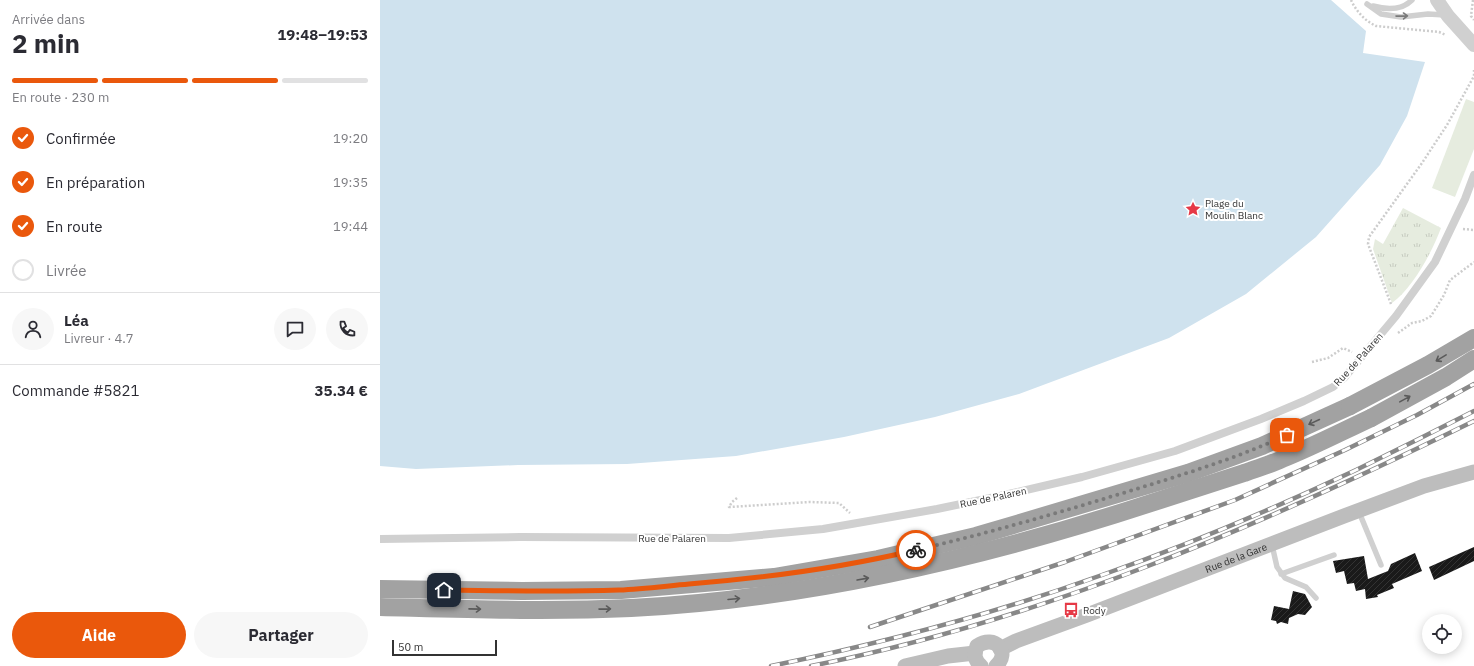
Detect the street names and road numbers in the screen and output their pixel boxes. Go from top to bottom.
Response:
street label: Rue de Palaren [1331,330,1386,389]
street label: Rue de Palaren [959,484,1028,511]
street label: Rue de Palaren [638,532,706,545]
street label: Rue de la Gare [1203,540,1269,576]

